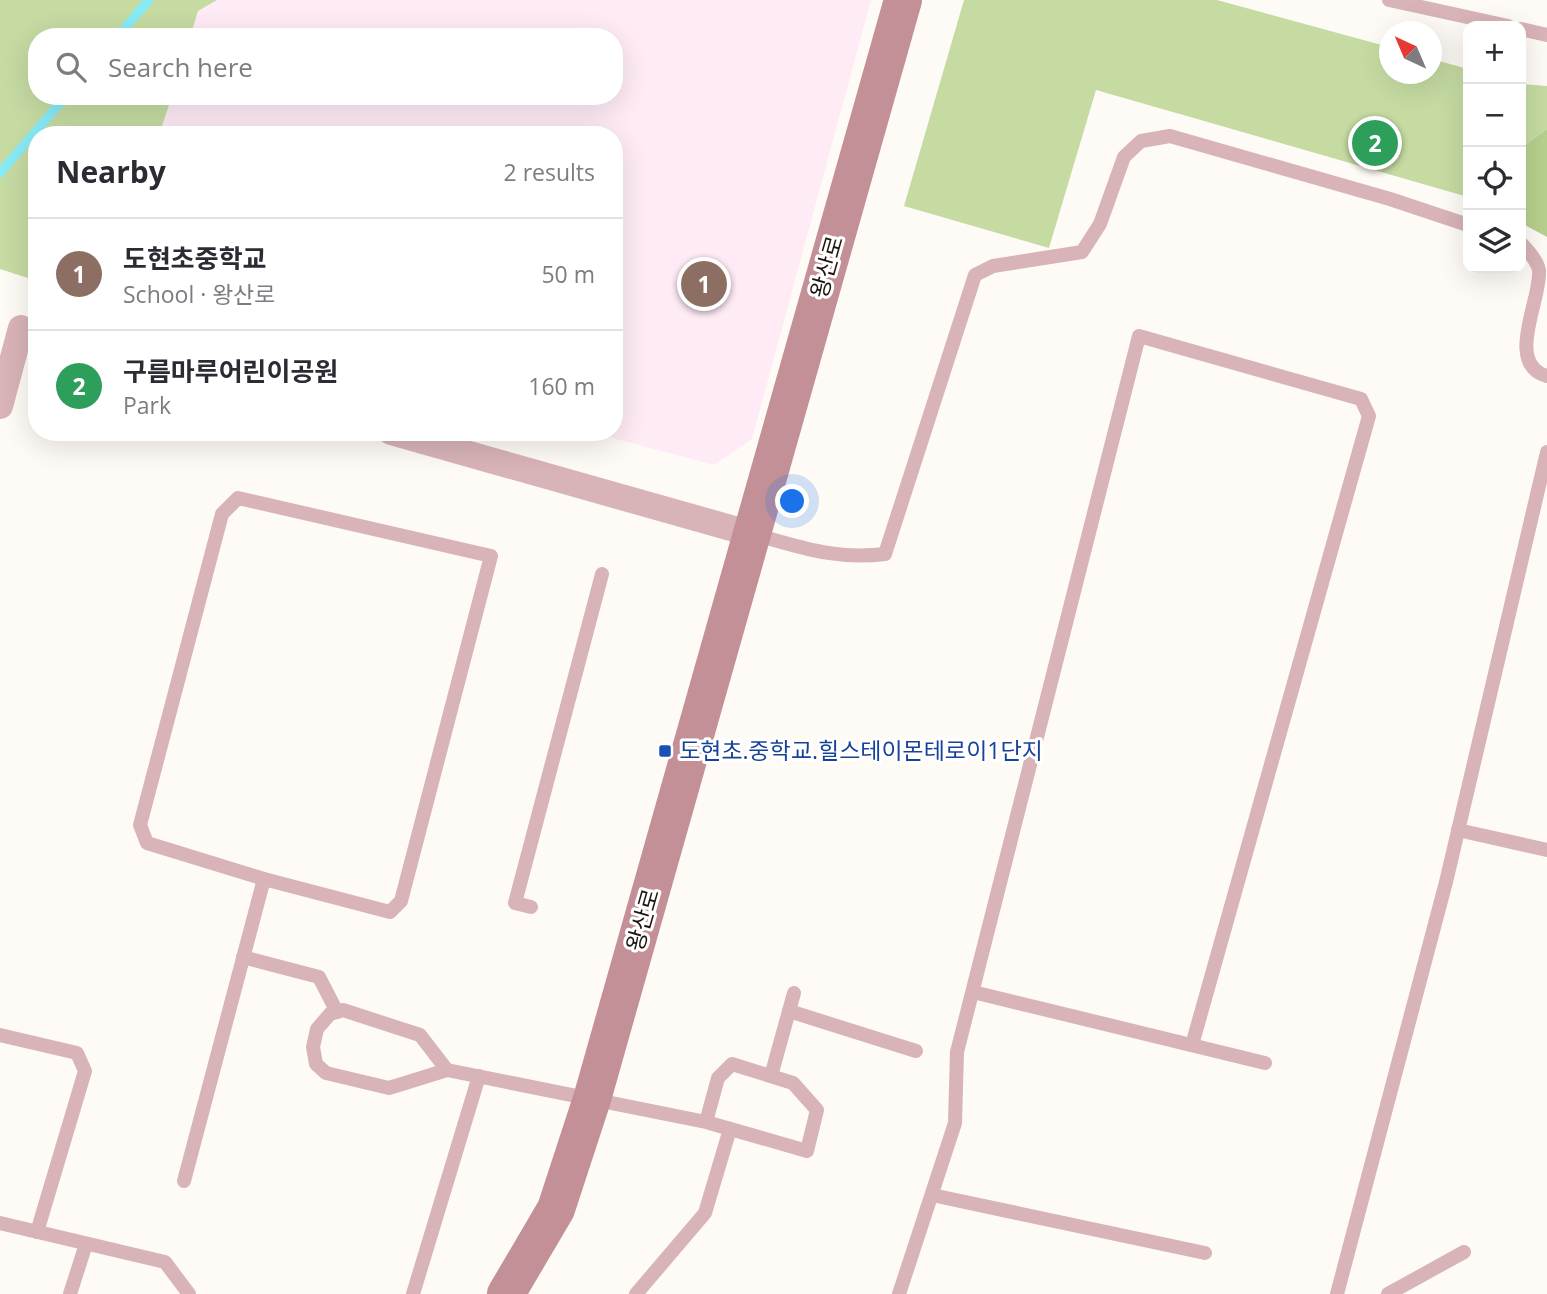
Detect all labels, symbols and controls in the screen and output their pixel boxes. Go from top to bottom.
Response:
north arrow [1379,21,1442,84]
map controls [1463,21,1526,273]
button: + [1463,21,1526,84]
search box [28,28,623,105]
icon: search [52,48,90,86]
text: Search here [108,49,253,85]
button: − [1463,84,1526,147]
pin: 2 [1352,117,1398,169]
button: locate [1463,147,1526,210]
text: Nearby [56,151,166,192]
text: 2 results [504,156,595,188]
button: layers [1463,210,1526,273]
street label: 왕산로 [802,232,850,302]
text: 도현초중학교 [123,240,267,276]
text: 1 [72,258,86,290]
text: 50 m [541,258,595,290]
pin: 1 [681,258,727,310]
text: School · 왕산로 [123,278,276,310]
text: 구름마루어린이공원 [123,353,338,389]
text: 2 [72,370,86,402]
text: 160 m [528,370,595,402]
text: Park [123,389,171,421]
your location [775,484,809,518]
place label: 도현초.중학교.힐스테이몬테로이1단지 [679,734,1043,766]
marker: 도현초.중학교.힐스테이몬테로이1단지 [657,743,673,759]
street label: 왕산로 [618,885,666,955]

